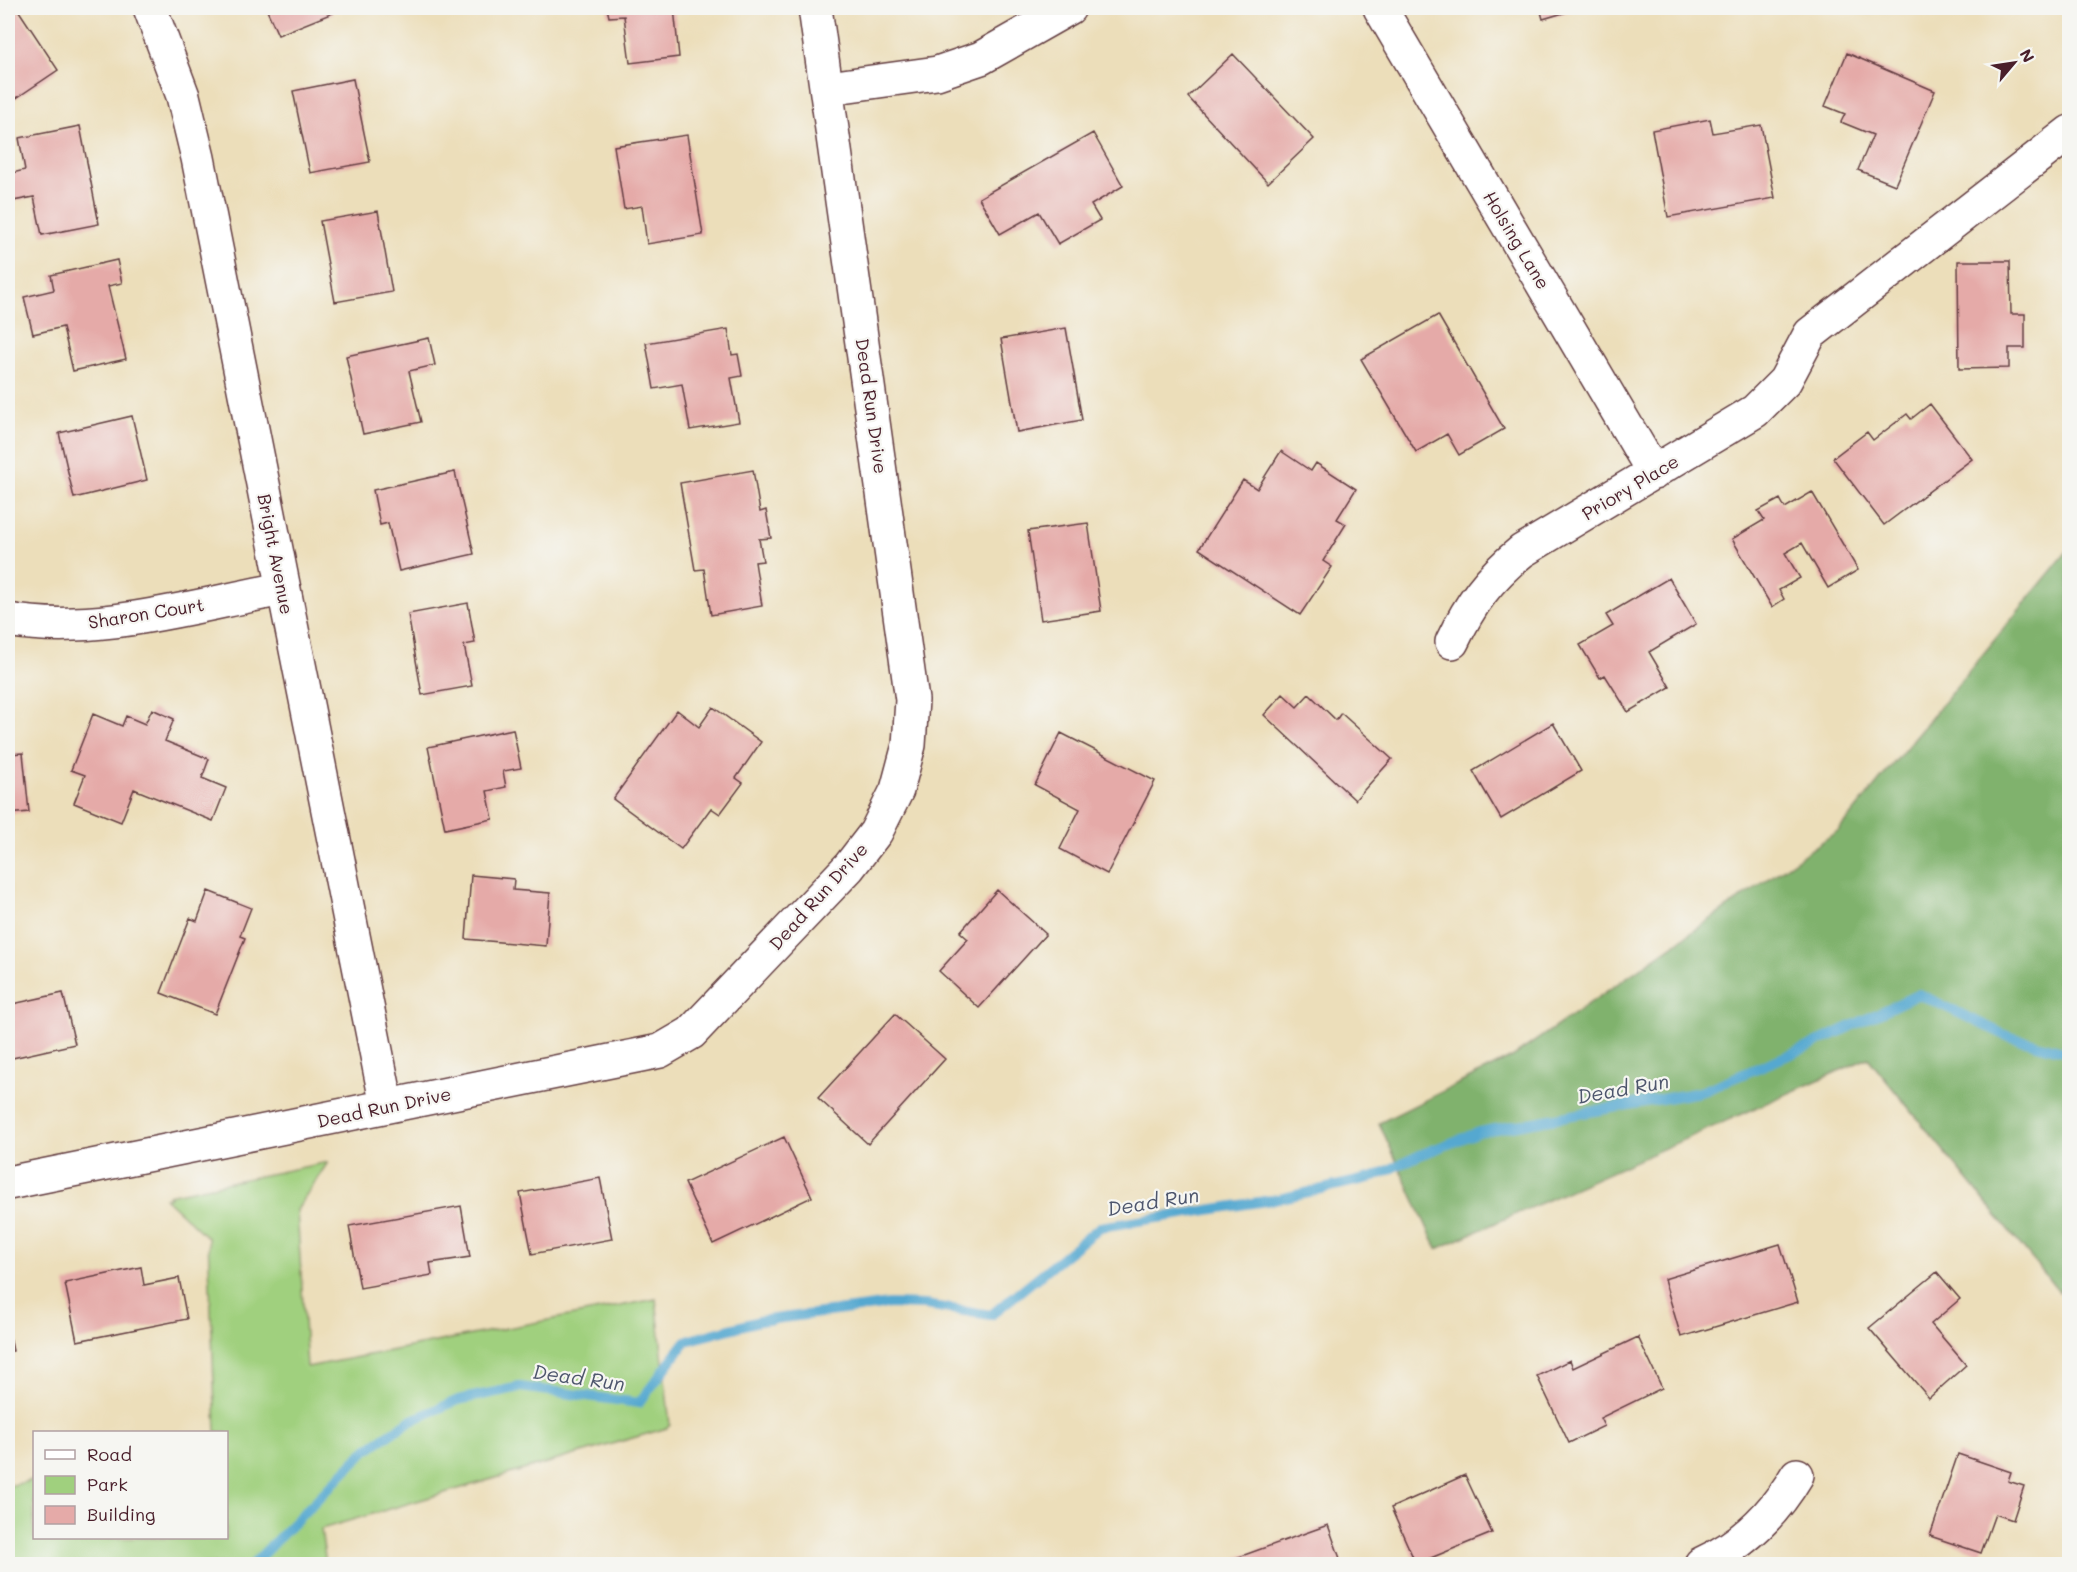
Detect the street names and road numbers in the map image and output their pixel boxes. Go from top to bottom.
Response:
street label: Holsing Lane [1478,187,1556,293]
street label: Dead Run Drive [851,337,893,475]
street label: Priory Place [1577,449,1683,525]
street label: Bright Avenue [253,492,299,616]
street label: Sharon Court [86,592,206,634]
street label: Dead Run Drive [763,837,873,955]
street label: Dead Run Drive [315,1081,453,1133]

